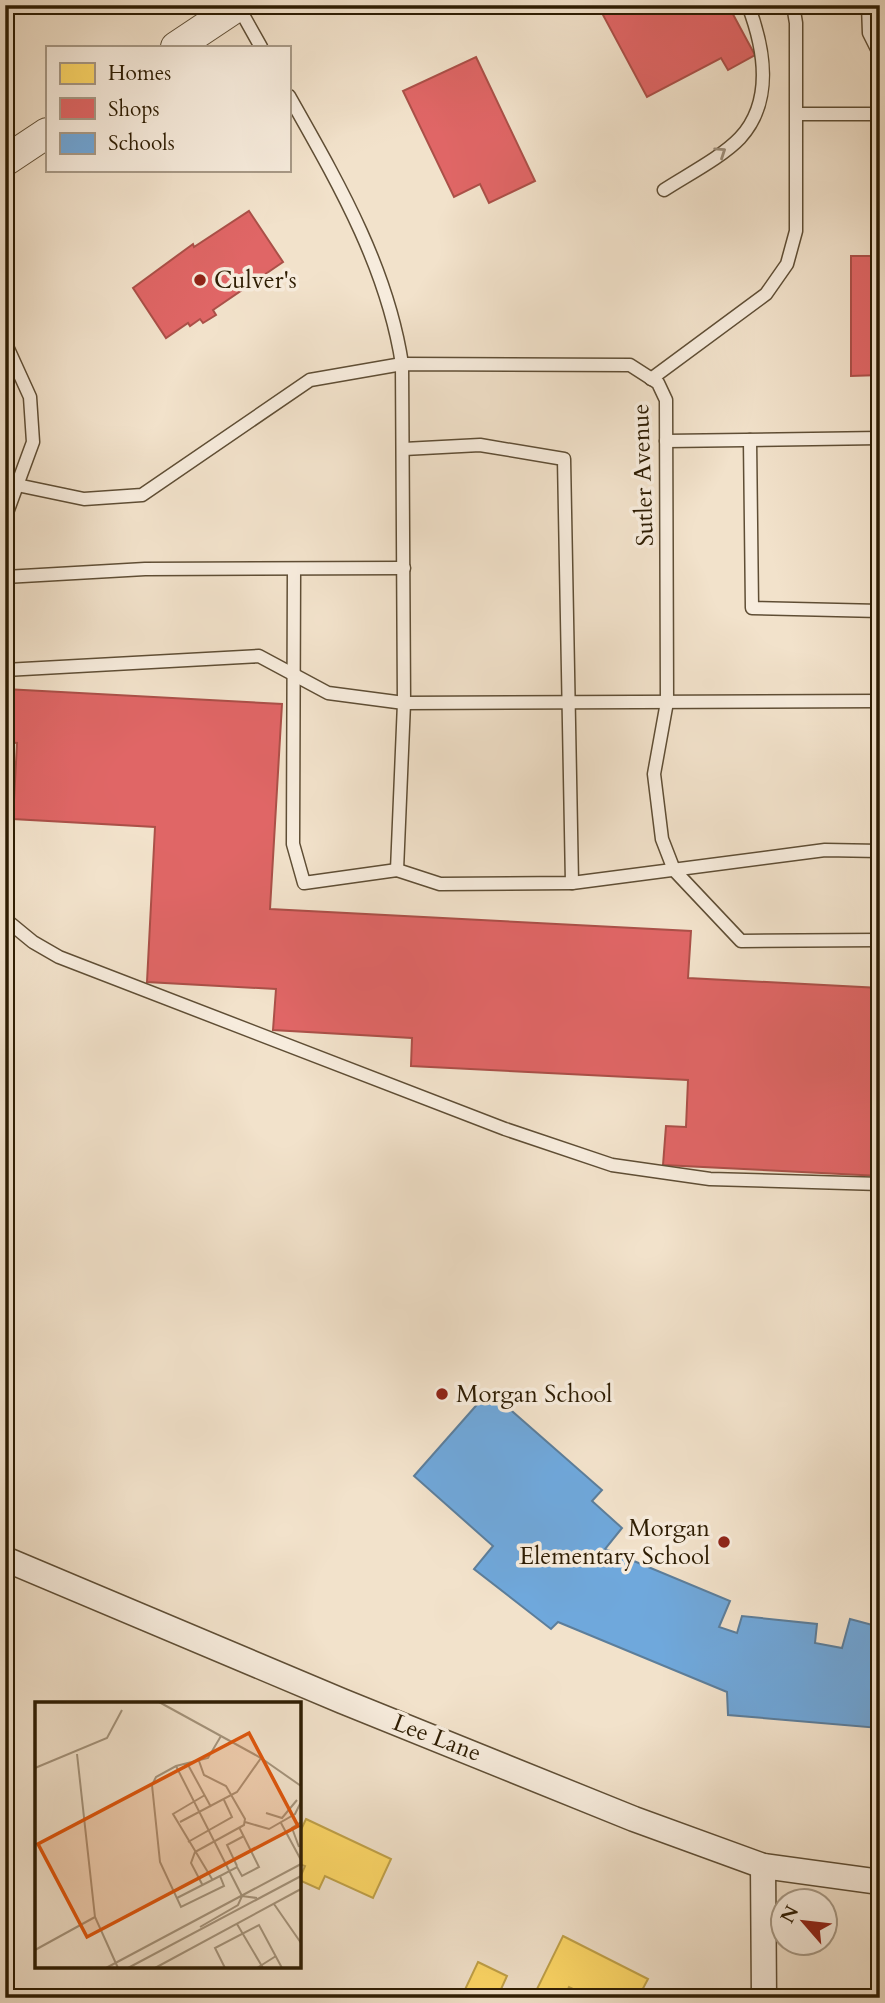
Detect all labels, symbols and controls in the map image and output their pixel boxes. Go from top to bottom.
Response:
legend [46,46,290,172]
text: Homes [108,59,171,88]
text: Shops [108,95,160,124]
text: Schools [108,129,175,158]
one-way arrow [713,148,726,160]
place label: Culver's [214,264,297,297]
marker: Culver's [192,272,208,288]
street label: Sutler Avenue [624,403,662,547]
place label: Morgan School [456,1378,612,1411]
marker: Morgan School [434,1386,450,1402]
place label: Morgan Elementary School [519,1512,710,1573]
marker: Morgan Elementary School [716,1534,732,1550]
inset map [35,1702,301,1968]
street label: Lee Lane [388,1706,486,1770]
north arrow [770,1888,840,1958]
text: N [775,1901,805,1928]

